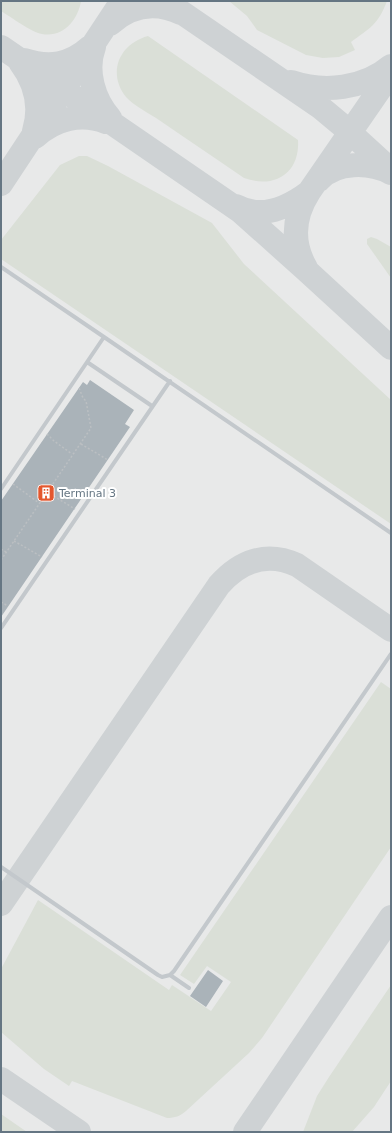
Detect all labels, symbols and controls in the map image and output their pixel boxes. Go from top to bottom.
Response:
building icon: Terminal 3 [36,483,56,503]
place label: Terminal 3 [58,487,116,500]

